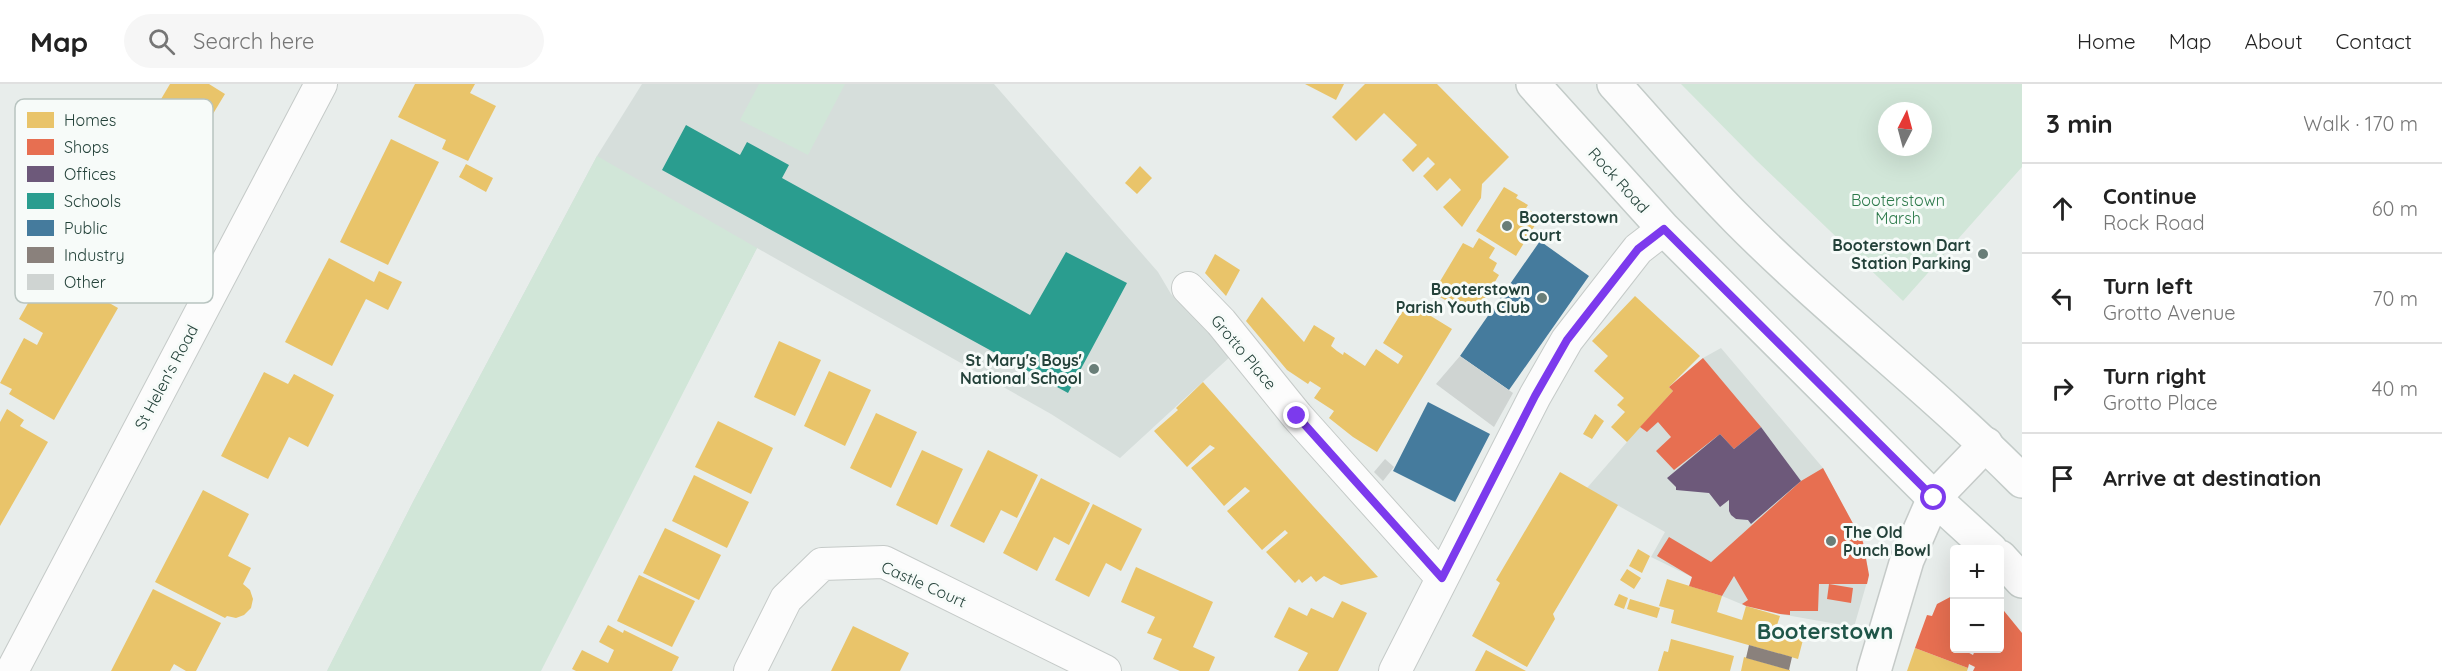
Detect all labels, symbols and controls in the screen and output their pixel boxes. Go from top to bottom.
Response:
search box [124,14,544,68]
text: Map [30,24,88,59]
icon: search [145,25,178,58]
text: Search here [193,27,315,55]
text: Home [2077,28,2136,54]
text: Map [2169,28,2212,54]
text: About [2245,28,2303,54]
text: Contact [2336,28,2412,54]
legend [15,99,213,303]
north arrow [1878,102,1932,156]
text: 3 min [2046,107,2113,140]
text: Homes [64,110,116,130]
text: Walk · 170 m [2303,111,2418,136]
text: Shops [64,137,109,157]
street label: Rock Road [1584,143,1654,217]
text: Offices [64,164,116,184]
text: Continue [2103,182,2197,210]
park label: Booterstown Marsh [1851,190,1945,228]
text: Schools [64,191,121,211]
icon: ahead [2046,192,2079,225]
text: 60 m [2372,196,2418,221]
place label: Booterstown Court [1519,207,1618,245]
text: Rock Road [2103,210,2205,235]
text: Public [64,218,108,238]
marker: Booterstown Court [1500,219,1514,233]
place label: Booterstown Dart Station Parking [1832,235,1971,273]
text: Industry [64,245,124,265]
marker: Booterstown Dart Station Parking [1976,247,1990,261]
text: Other [64,272,106,292]
text: Turn left [2103,272,2193,300]
place label: Booterstown Parish Youth Club [1396,279,1530,317]
icon: left [2046,282,2079,315]
text: 70 m [2372,286,2418,311]
marker: Booterstown Parish Youth Club [1535,291,1549,305]
text: Grotto Avenue [2103,300,2236,325]
street label: Grotto Place [1207,310,1281,394]
street label: St Helen's Road [130,321,202,433]
place label: St Mary's Boys' National School [960,350,1082,388]
marker: St Mary's Boys' National School [1087,362,1101,376]
text: Turn right [2103,362,2207,390]
icon: right [2046,372,2079,405]
text: 40 m [2372,376,2418,401]
text: Grotto Place [2103,390,2218,415]
route end [1283,402,1309,428]
icon: arrive [2046,462,2079,495]
text: Arrive at destination [2103,464,2321,492]
route start [1920,484,1946,510]
place label: The Old Punch Bowl [1843,522,1931,560]
marker: The Old Punch Bowl [1824,534,1838,548]
map controls [1950,545,2004,653]
button: + [1950,545,2004,599]
street label: Castle Court [878,556,970,612]
button: − [1950,599,2004,653]
district label: Booterstown [1757,617,1893,645]

